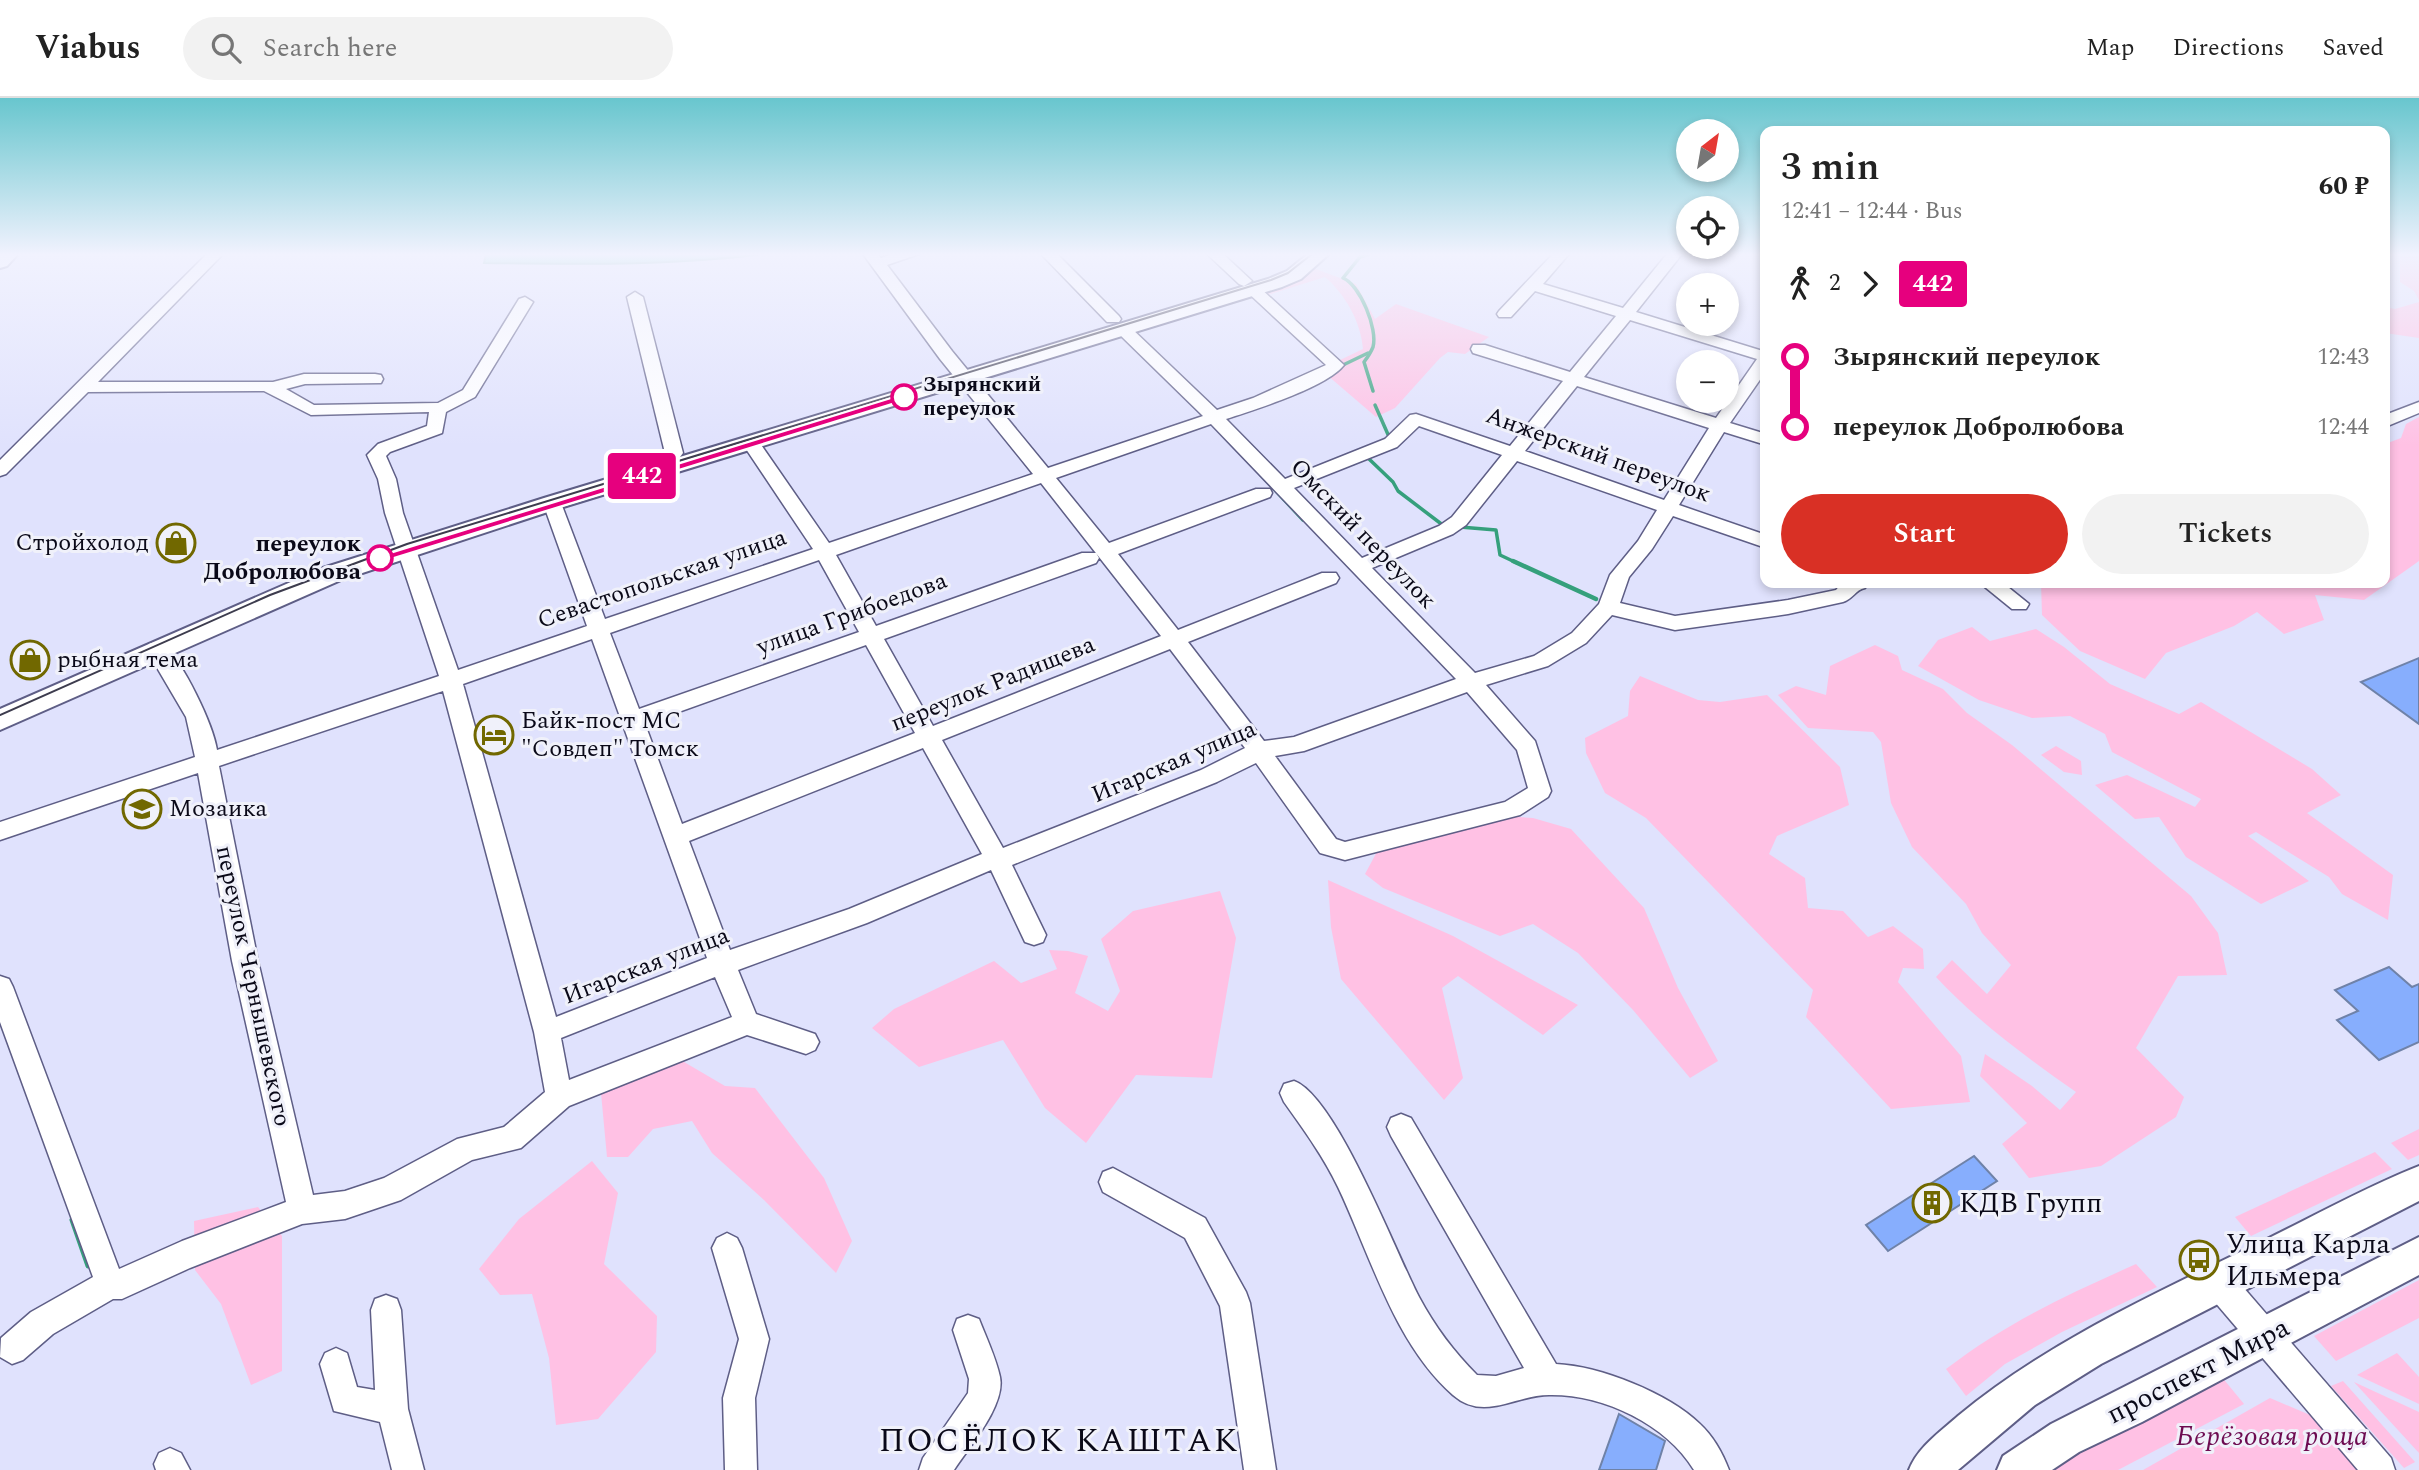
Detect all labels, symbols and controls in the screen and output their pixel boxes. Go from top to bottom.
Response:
search box [183,17,673,80]
text: Viabus [35,23,141,73]
text: Search here [263,28,397,68]
icon: search [207,29,245,67]
text: Map [2086,30,2134,66]
text: Directions [2172,30,2284,66]
text: Saved [2322,30,2384,66]
north arrow [1676,119,1740,182]
map controls [1676,119,1739,413]
text: 3 min [1781,139,1880,197]
text: 60 ₽ [2319,166,2369,206]
text: 12:41 – 12:44 · Bus [1781,194,1963,229]
button: locate [1676,196,1739,259]
icon: walk [1781,265,1819,303]
icon: forward [1851,265,1889,303]
text: 2 [1829,266,1841,301]
text: 442 [1913,266,1953,302]
button: + [1676,273,1739,336]
text: Зырянский переулок [1833,337,2100,377]
text: 12:43 [2317,340,2369,375]
button: − [1676,350,1739,413]
place label: Зырянский переулок [923,369,1041,425]
marker: Зырянский переулок [891,384,917,410]
street label: Анжерский переулок [1480,398,1716,512]
text: переулок Добролюбова [1833,407,2124,447]
text: 12:44 [2317,410,2369,445]
street label: Омский переулок [1281,450,1445,618]
line badge: 442 [602,453,682,499]
text: 442 [622,458,662,494]
button: Start [1781,494,2068,574]
button: Tickets [2082,494,2369,574]
street label: Севастопольская улица [533,519,792,639]
shop icon: Стройхолод [155,522,197,564]
place label: Стройхолод [15,525,149,561]
place label: переулок Добролюбова [204,526,362,590]
marker: переулок Добролюбова [367,545,393,571]
street label: улица Грибоедова [751,563,952,665]
street label: переулок Радищева [885,626,1101,741]
shop icon: рыбная тема [9,639,51,681]
place label: рыбная тема [57,642,198,678]
place label: Байк-пост MC "Совдеп" Томск [521,703,699,767]
street label: Игарская улица [1086,711,1262,813]
hotel icon: Байк-пост MC "Совдеп" Томск [473,714,515,756]
school or university icon: Мозаика [121,788,163,830]
place label: Мозаика [169,791,268,827]
street label: переулок Чернышевского [206,842,300,1130]
street label: Игарская улица [557,918,735,1014]
building icon: КДВ Групп [1911,1182,1953,1224]
place label: КДВ Групп [1959,1182,2102,1225]
place label: Улица Карла Ильмера [2226,1223,2390,1298]
bus stop icon: Улица Карла Ильмера [2178,1239,2220,1281]
street label: проспект Мира [2099,1306,2297,1436]
park label: Берёзовая роща [2176,1415,2368,1458]
district label: ПОСЁЛОК КАШТАК [879,1416,1239,1466]

